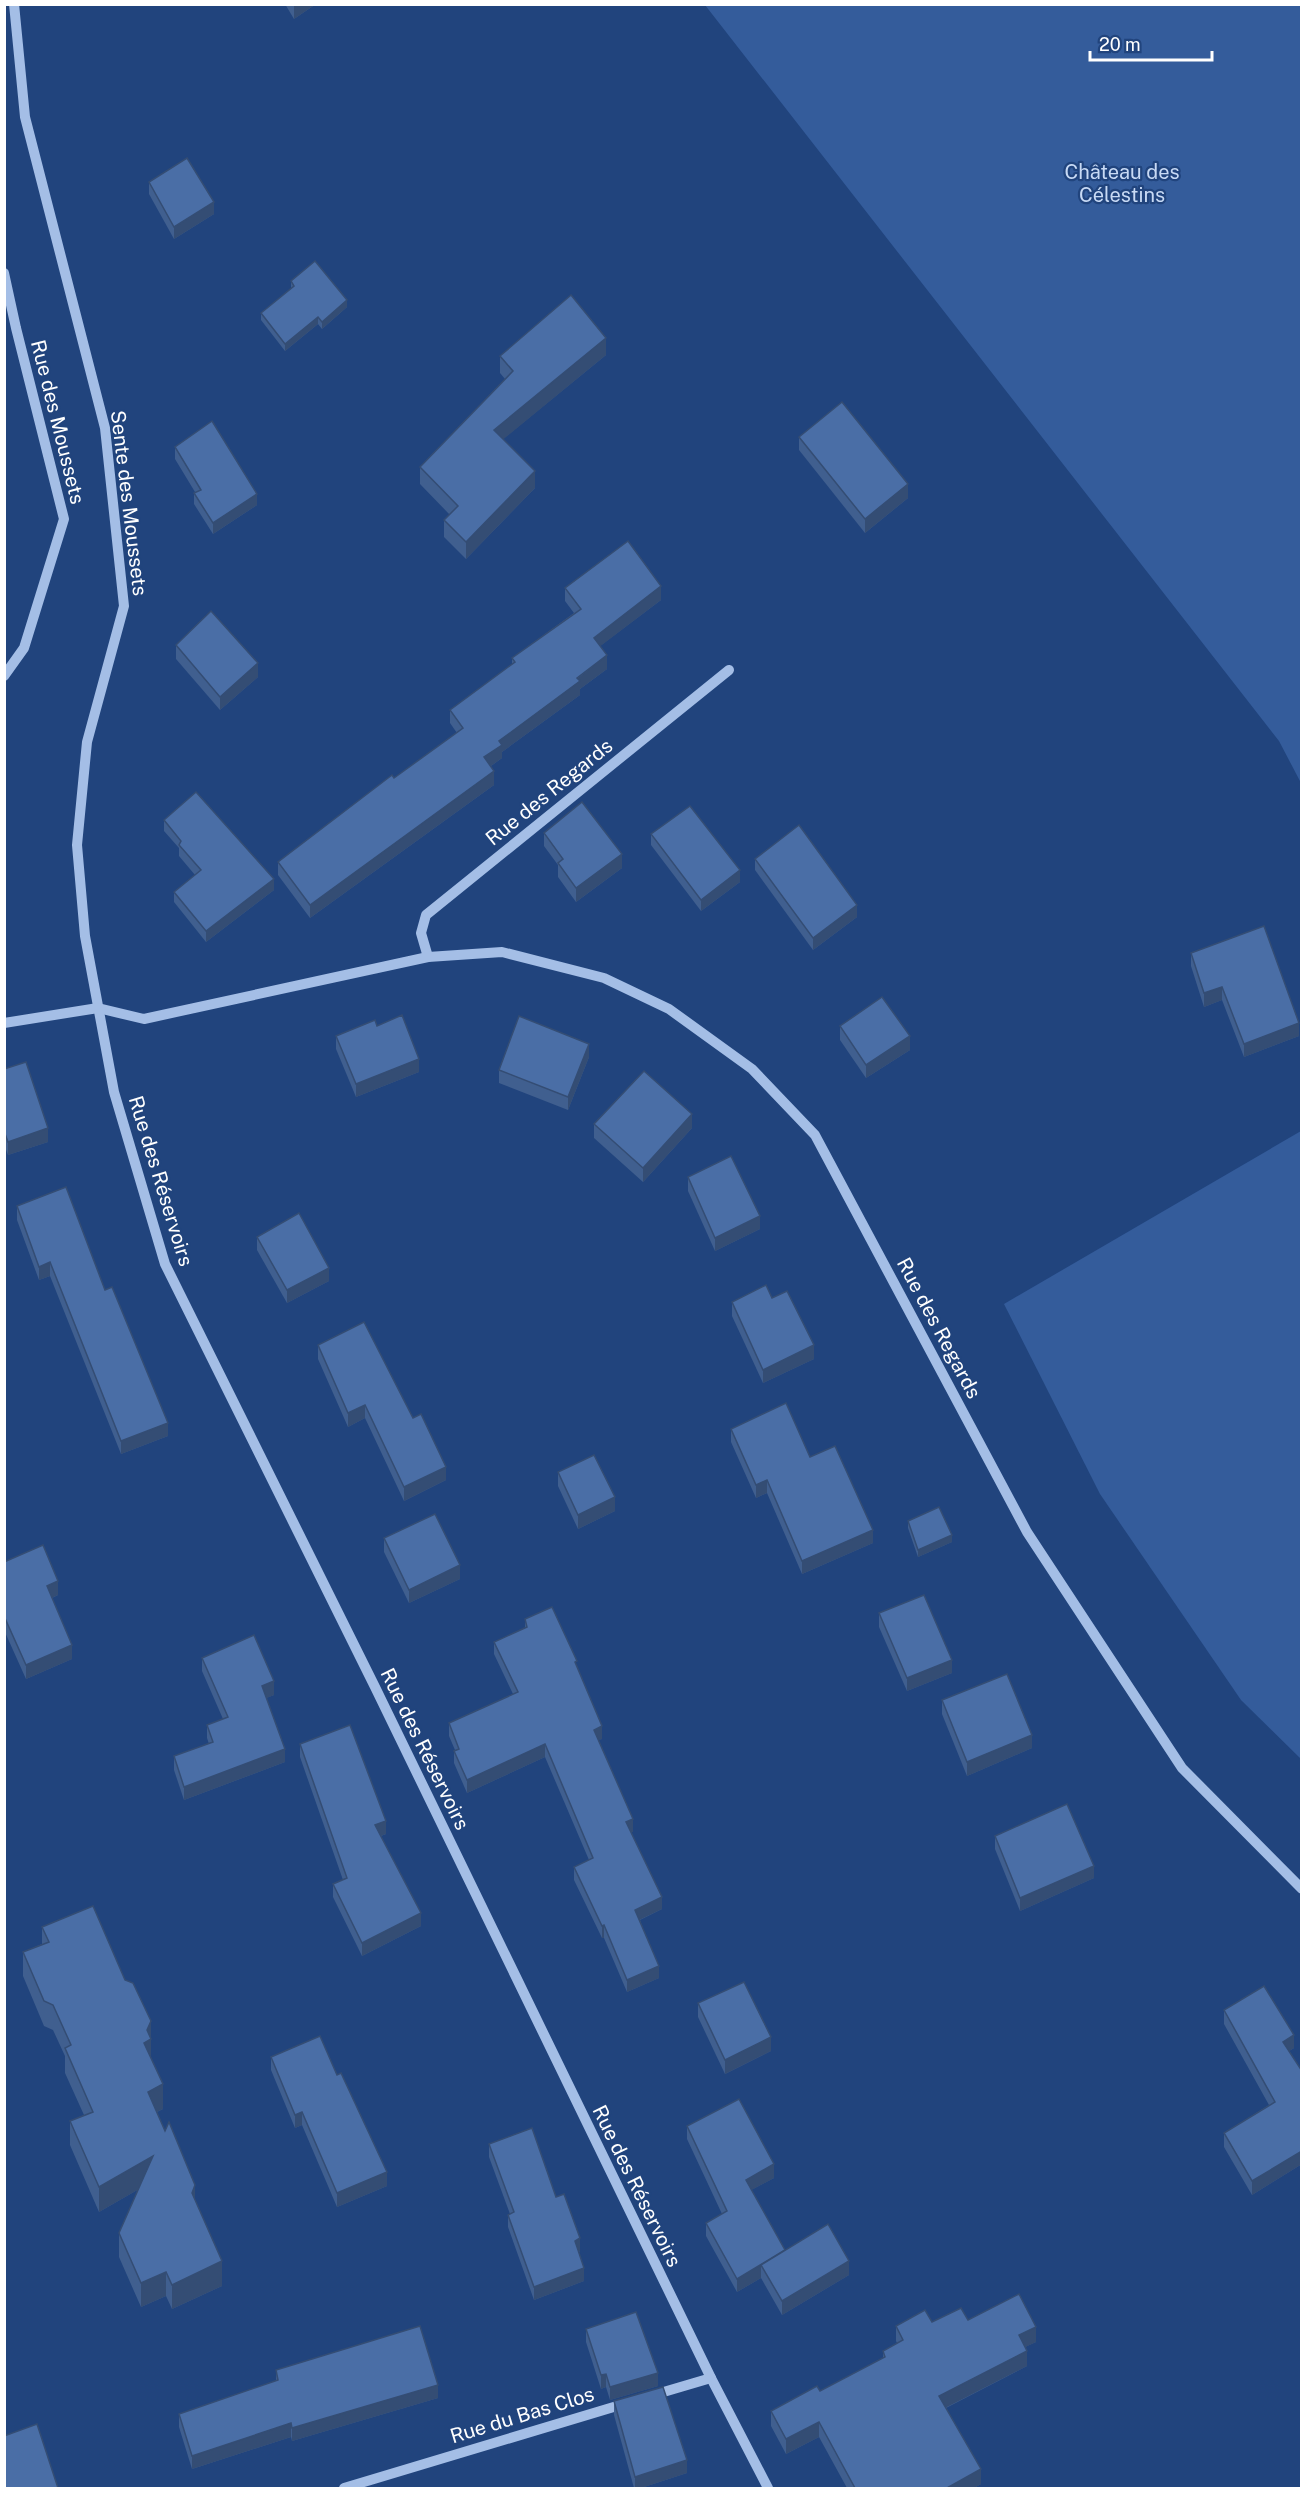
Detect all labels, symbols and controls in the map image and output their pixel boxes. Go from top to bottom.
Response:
scale bar [1090,24,1212,62]
text: 20 m [1099,34,1141,55]
park label: Château des Célestins [1064,160,1180,207]
street label: Rue des Moussets [26,337,90,507]
street label: Sente des Moussets [106,409,152,597]
street label: Rue des Regards [481,734,617,850]
street label: Rue des Réservoirs [124,1093,198,1269]
street label: Rue des Regards [892,1253,986,1403]
street label: Rue des Réservoirs [375,1664,475,1834]
street label: Rue des Réservoirs [587,2101,687,2271]
street label: Rue du Bas Clos [447,2382,597,2448]

